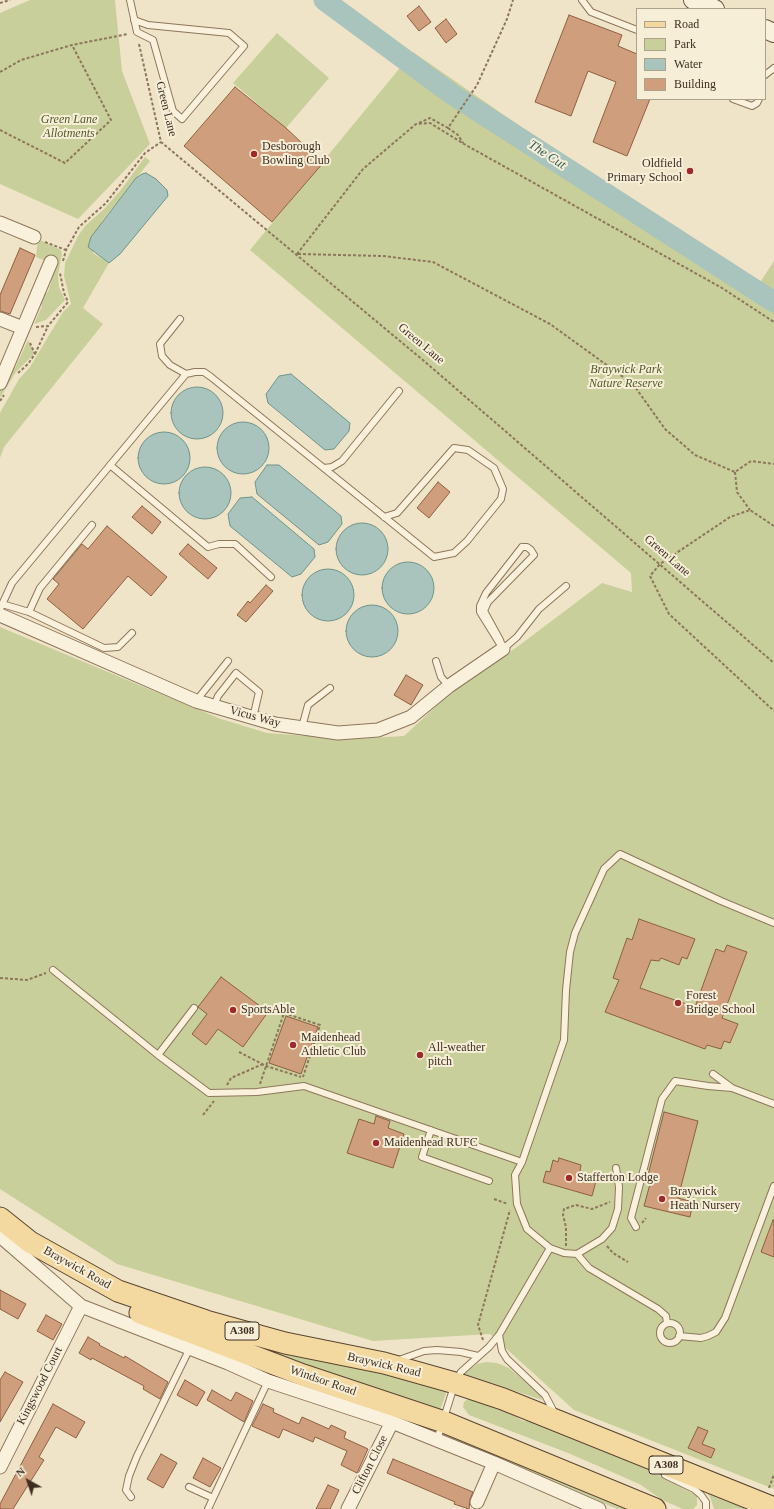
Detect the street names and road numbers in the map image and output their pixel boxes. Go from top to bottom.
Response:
street label: Green Lane [152,80,180,138]
street label: Green Lane [395,320,447,368]
street label: Green Lane [641,532,693,580]
street label: Vicus Way [228,703,282,731]
street label: Braywick Road [41,1244,113,1292]
road number: A308 [225,1322,259,1340]
street label: Kingswood Court [14,1345,66,1427]
street label: Braywick Road [346,1350,422,1380]
street label: Windsor Road [288,1363,358,1399]
street label: Clifton Close [349,1433,391,1497]
road number: A308 [649,1456,683,1474]

